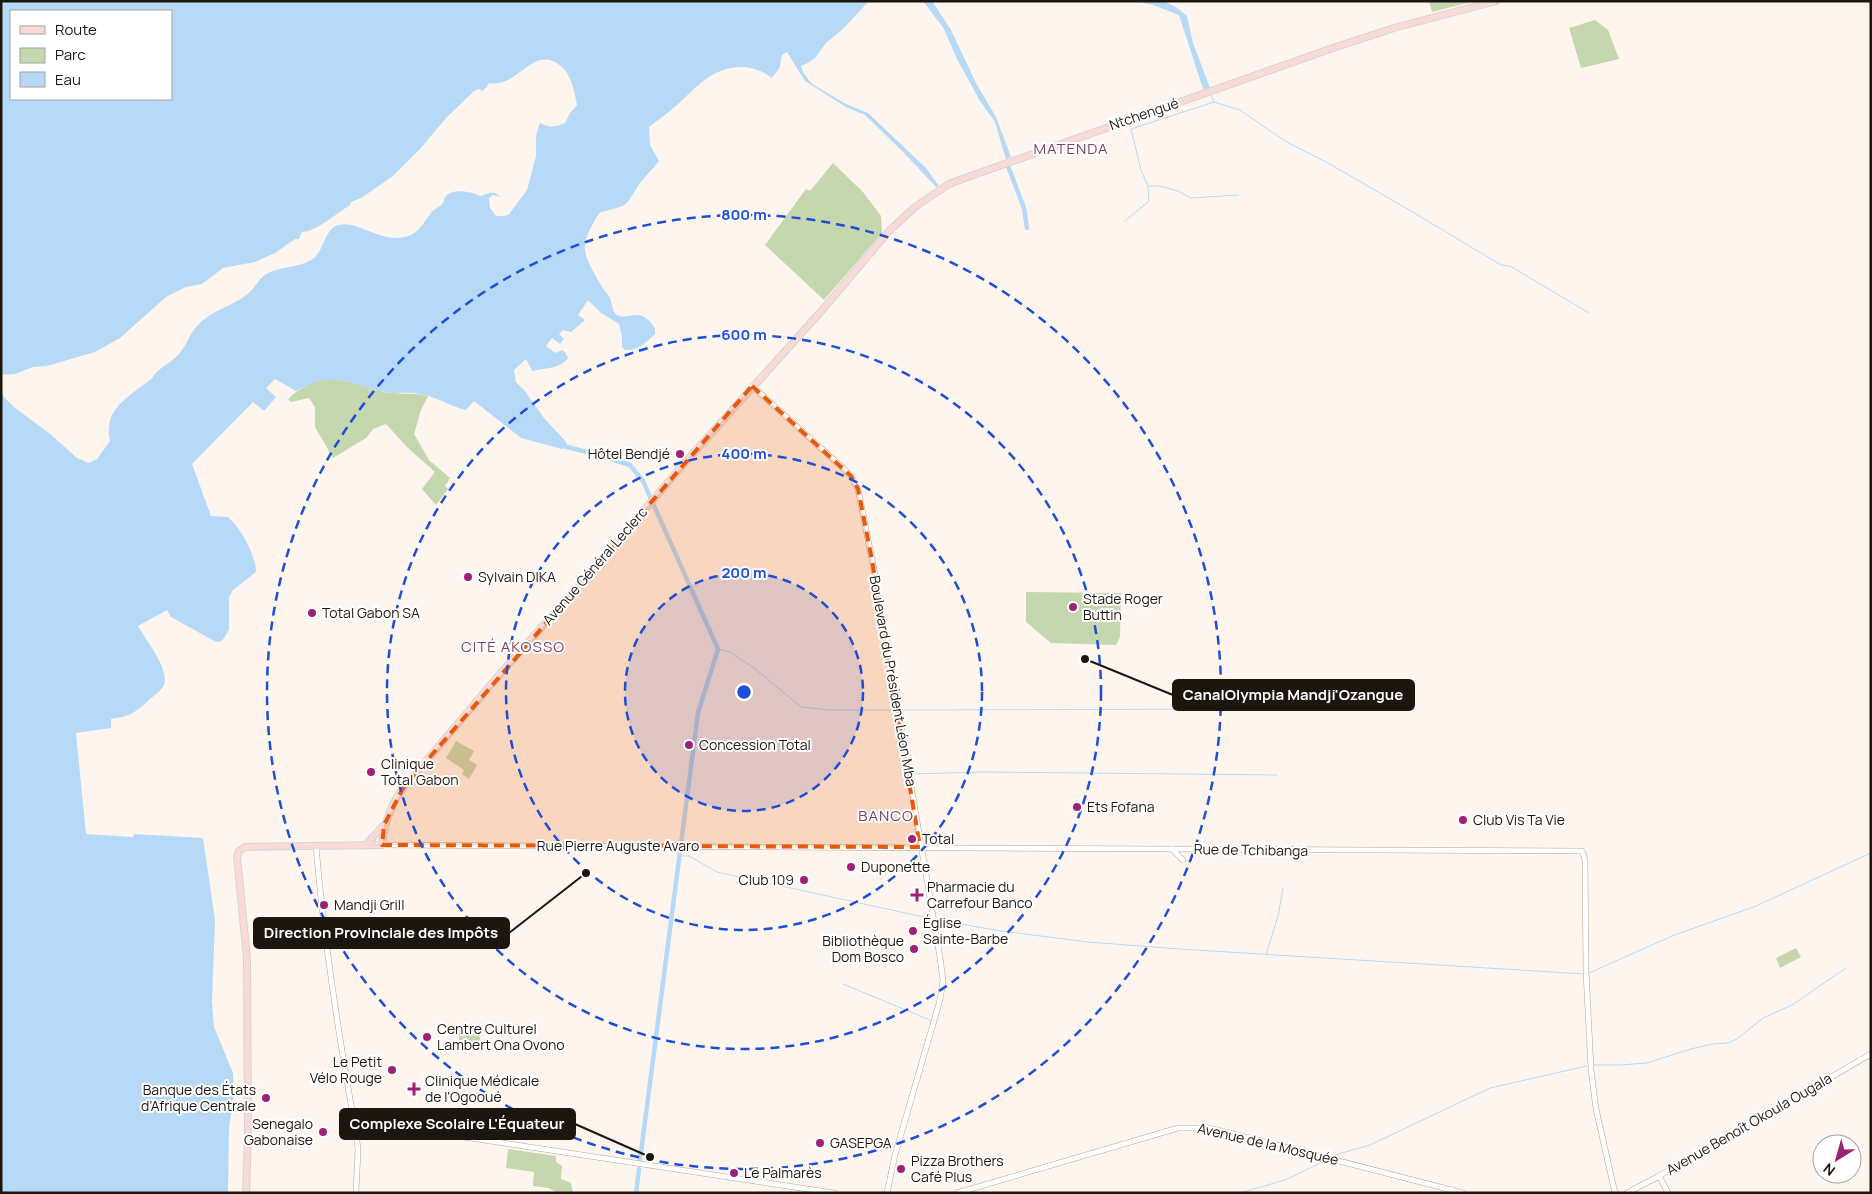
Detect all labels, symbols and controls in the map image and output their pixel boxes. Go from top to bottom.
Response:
legend [10,10,172,100]
text: Route [55,19,97,40]
text: Parc [55,44,86,65]
text: Eau [55,69,81,90]
street label: Ntchengué [1107,93,1181,134]
district label: MATENDA [1033,138,1109,159]
text: 800 m [721,204,767,225]
text: 600 m [721,324,767,345]
text: 400 m [721,443,767,464]
place label: Hôtel Bendjé [588,444,670,463]
marker: Hôtel Bendjé [674,448,686,460]
street label: Avenue Général Leclerc [538,502,651,629]
text: 200 m [721,562,767,583]
place label: Sylvain DIKA [478,567,556,586]
marker: Sylvain DIKA [462,571,474,583]
street label: Boulevard du Président Léon Mba [866,574,921,788]
place label: Stade Roger Buttin [1083,589,1163,624]
marker: Stade Roger Buttin [1067,601,1079,613]
place label: Total Gabon SA [322,603,420,622]
marker: Total Gabon SA [306,607,318,619]
district label: CITÉ AKOSSO [461,636,565,657]
callout: CanalOlympia Mandji'Ozangue [1173,680,1414,710]
centre of rings [735,683,753,701]
text: CanalOlympia Mandji'Ozangue [1183,684,1403,705]
place label: Concession Total [699,735,811,754]
marker: Concession Total [683,739,695,751]
place label: Clinique Total Gabon [381,754,459,789]
marker: Clinique Total Gabon [365,766,377,778]
place label: Ets Fofana [1087,797,1154,816]
marker: Ets Fofana [1071,801,1083,813]
district label: BANCO [858,805,914,826]
place label: Club Vis Ta Vie [1473,810,1565,829]
marker: Club Vis Ta Vie [1457,814,1469,826]
place label: Total [922,829,954,848]
marker: Total [906,833,918,845]
street label: Rue Pierre Auguste Avaro [537,836,699,855]
street label: Rue de Tchibanga [1194,839,1308,860]
place label: Duponette [861,857,930,876]
marker: Duponette [845,861,857,873]
place label: Club 109 [739,870,794,889]
marker: Club 109 [798,874,810,886]
place label: Pharmacie du Carrefour Banco [927,877,1033,912]
marker: Pharmacie du Carrefour Banco [911,889,923,901]
place label: Mandji Grill [334,895,404,914]
marker: Mandji Grill [318,899,330,911]
place label: Église Sainte-Barbe [923,913,1008,948]
callout: Direction Provinciale des Impôts [254,918,509,948]
text: Direction Provinciale des Impôts [264,922,498,943]
marker: Église Sainte-Barbe [907,925,919,937]
place label: Bibliothèque Dom Bosco [822,931,904,966]
marker: Bibliothèque Dom Bosco [908,943,920,955]
place label: Centre Culturel Lambert Ona Ovono [437,1019,565,1054]
marker: Centre Culturel Lambert Ona Ovono [421,1031,433,1043]
place label: Le Petit Vélo Rouge [310,1052,382,1087]
marker: Le Petit Vélo Rouge [386,1064,398,1076]
street label: Avenue Benoît Okoula Ougala [1662,1068,1835,1179]
place label: Clinique Médicale de l'Ogooué [425,1071,539,1106]
place label: Banque des États d'Afrique Centrale [141,1080,256,1115]
marker: Clinique Médicale de l'Ogooué [407,1082,421,1096]
marker: Banque des États d'Afrique Centrale [260,1092,272,1104]
callout: Complexe Scolaire L'Équateur [340,1109,575,1139]
text: Complexe Scolaire L'Équateur [349,1113,565,1134]
place label: Senegalo Gabonaise [244,1114,313,1149]
street label: Avenue de la Mosquée [1196,1118,1340,1169]
marker: Senegalo Gabonaise [317,1126,329,1138]
place label: GASEPGA [830,1133,892,1152]
north arrow [1812,1134,1862,1184]
marker: GASEPGA [814,1137,826,1149]
place label: Pizza Brothers Café Plus [911,1151,1004,1186]
text: N [1819,1159,1839,1180]
place label: Le Palmarès [744,1163,822,1182]
marker: Pizza Brothers Café Plus [895,1163,907,1175]
marker: Le Palmarès [728,1167,740,1179]

